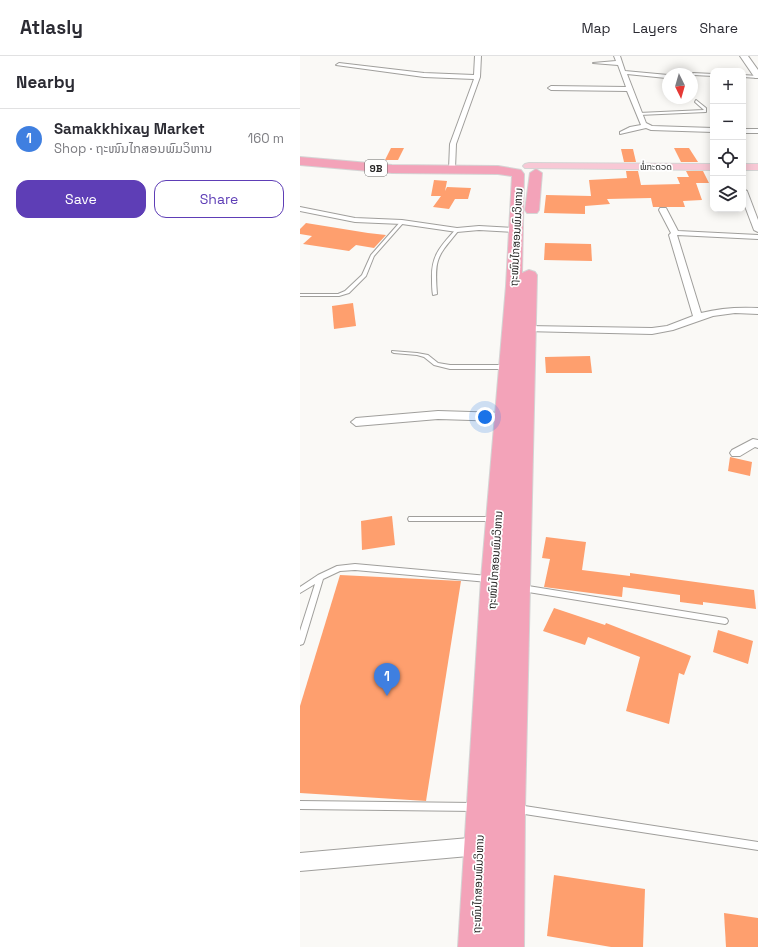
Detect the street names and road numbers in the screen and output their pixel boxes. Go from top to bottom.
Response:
road number: 9B [365,160,387,176]
street label: ພໍ່ກະດວດ [640,160,672,173]
street label: ຖະໜົນໄກສອນພົມວິຫານ [506,187,526,287]
street label: ຖະໜົນໄກສອນພົມວິຫານ [485,510,505,610]
street label: ຖະໜົນໄກສອນພົມວິຫານ [469,834,487,934]

